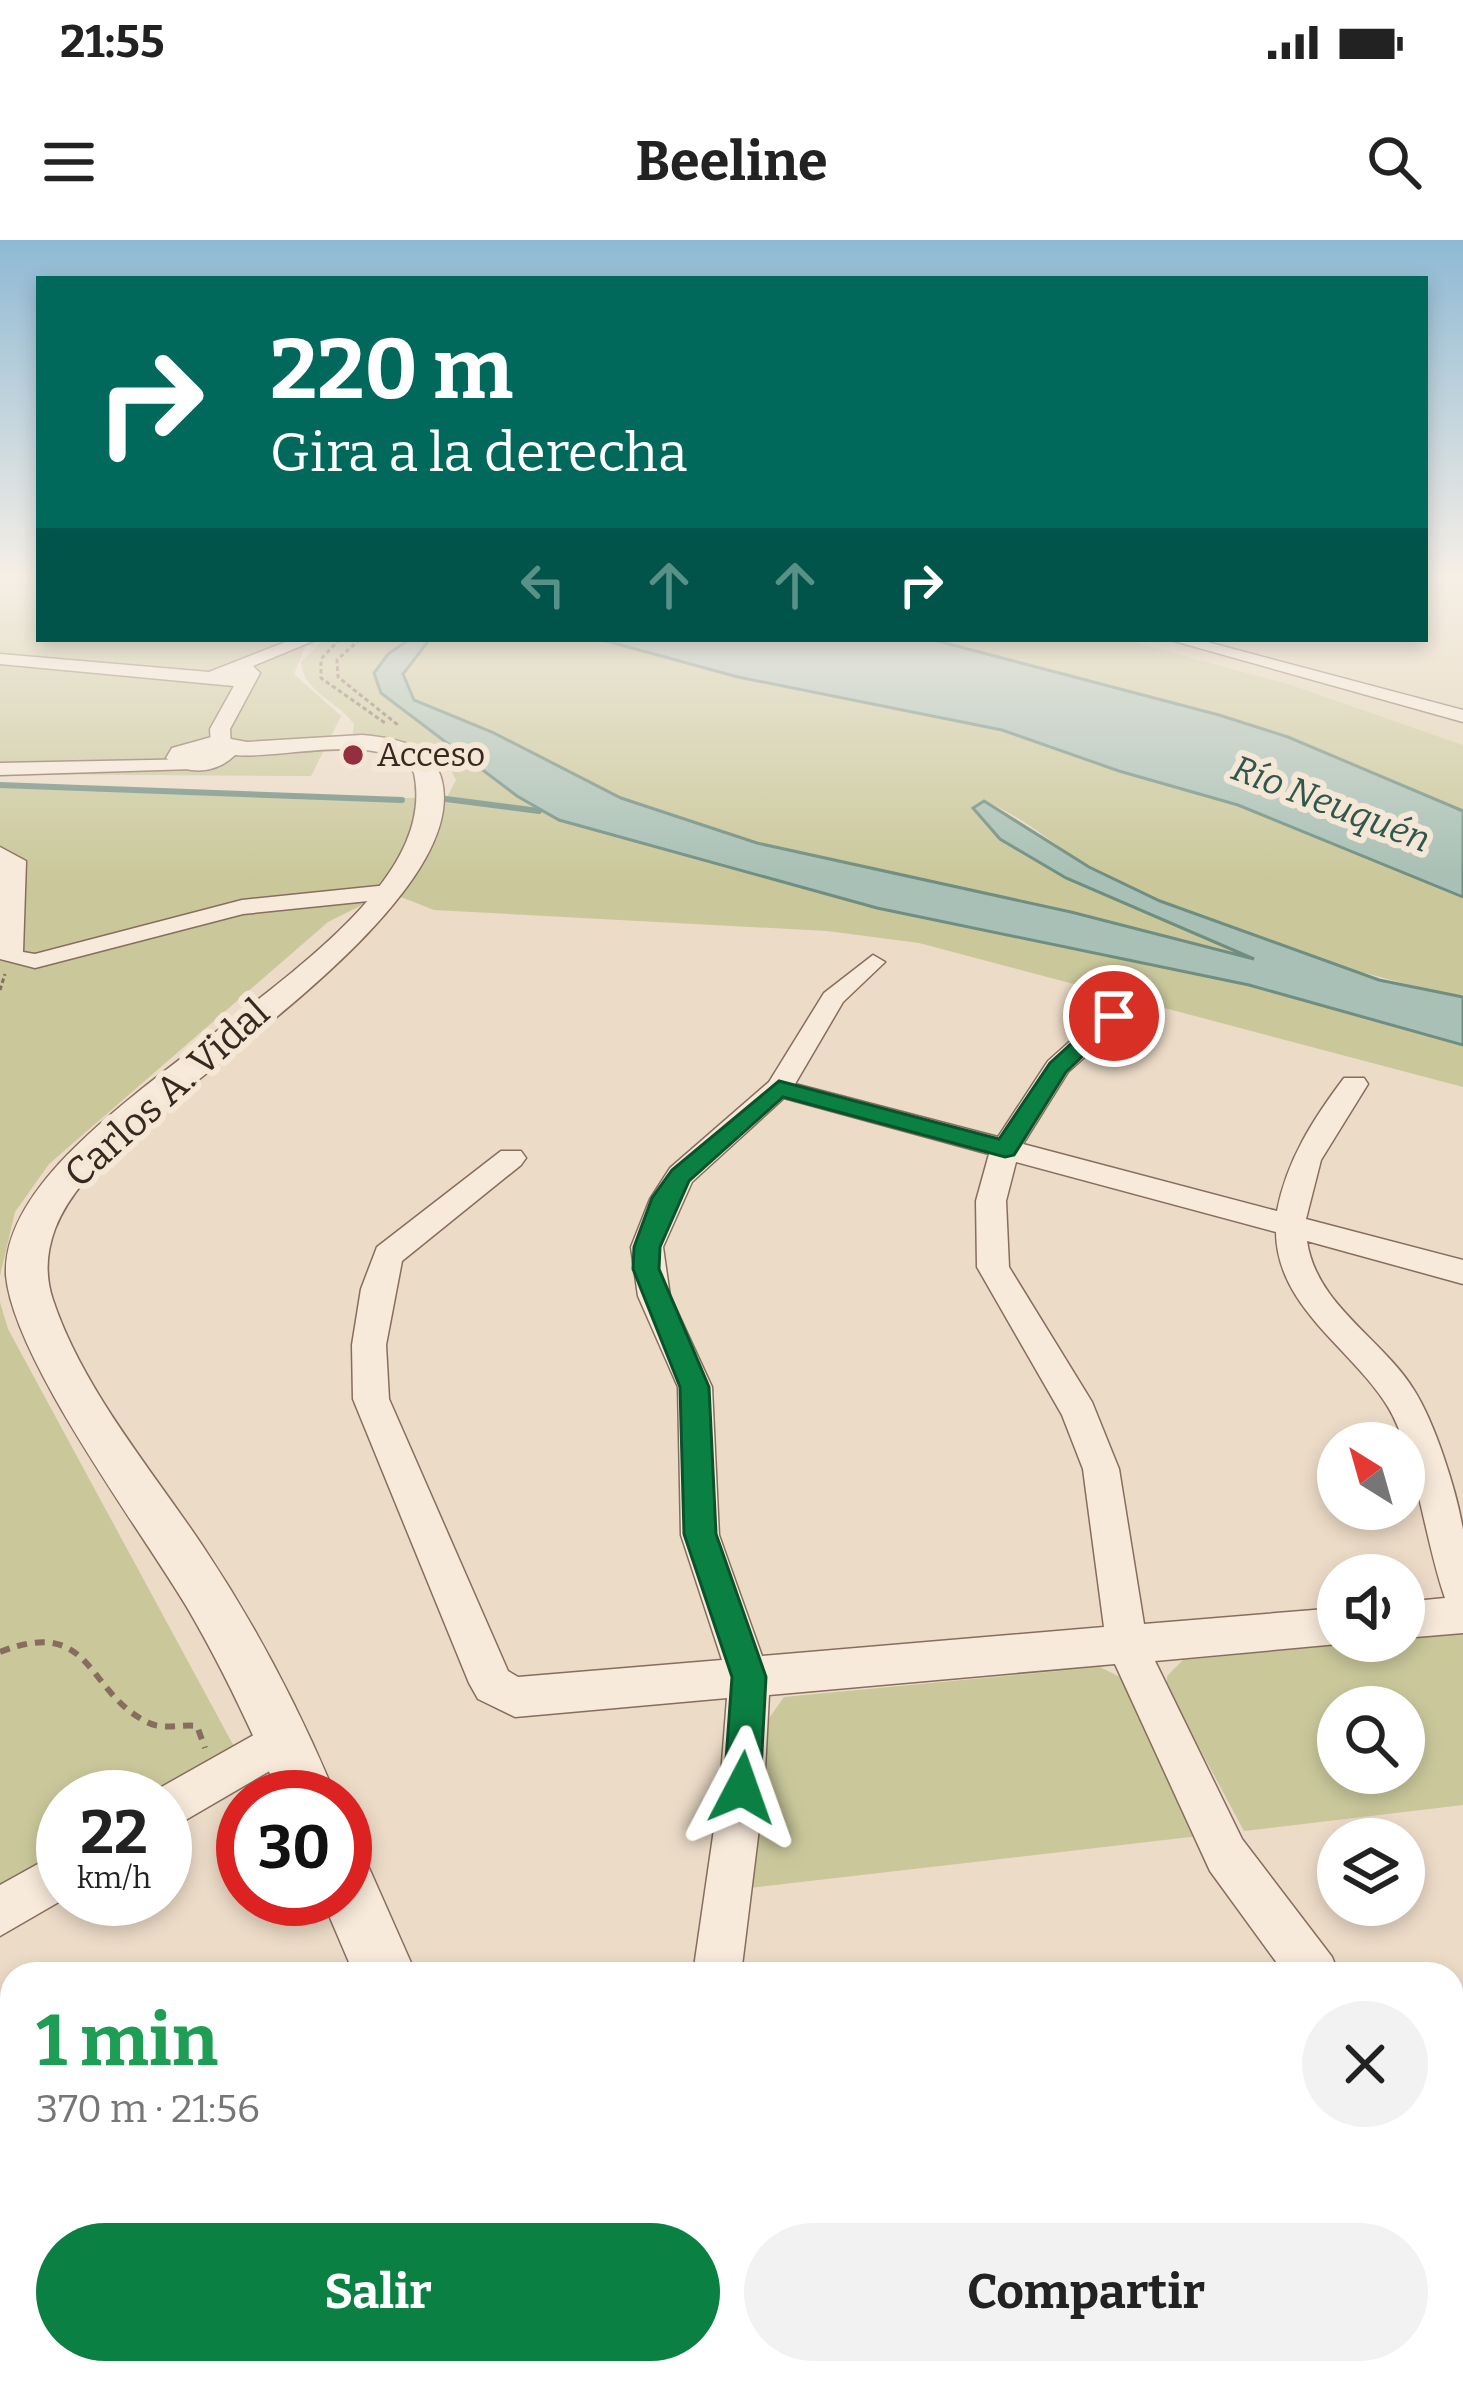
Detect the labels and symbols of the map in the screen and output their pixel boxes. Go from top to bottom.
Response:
place label: Acceso [377,735,485,775]
marker: Acceso [340,742,366,768]
water label: Río Neuquén [1226,746,1436,862]
pin [1063,965,1165,1067]
street label: Carlos A. Vidal [56,989,278,1197]
north arrow [1317,1422,1425,1530]
position arrow [679,1725,805,1851]
speed limit sign: 30 [216,1770,372,1926]

